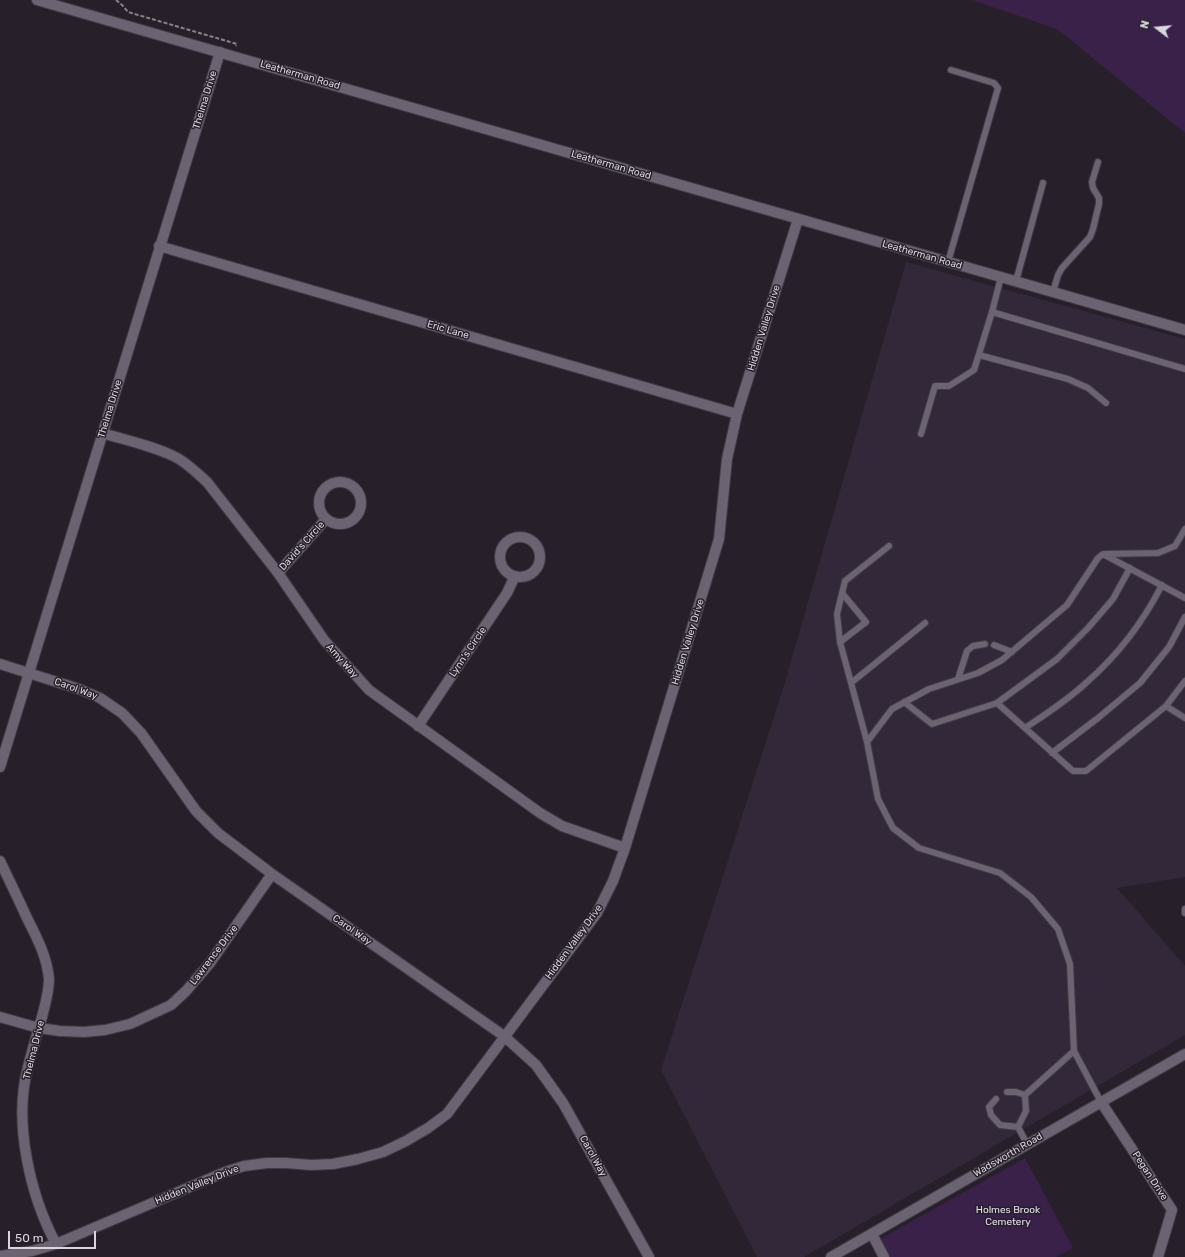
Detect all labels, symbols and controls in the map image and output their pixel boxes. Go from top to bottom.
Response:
north arrow [1137,8,1177,48]
text: N [1138,19,1152,30]
street label: Leatherman Road [259,58,341,92]
street label: Thelma Drive [190,69,220,131]
street label: Leatherman Road [570,148,652,182]
street label: Leatherman Road [881,238,963,272]
street label: Hidden Valley Drive [745,284,783,372]
street label: Eric Lane [426,318,470,342]
street label: Thelma Drive [95,378,125,440]
street label: David's Circle [277,519,327,573]
street label: Hidden Valley Drive [669,598,707,686]
street label: Lynn's Circle [447,625,489,679]
street label: Amy Way [323,641,361,681]
street label: Carol Way [53,676,99,702]
street label: Hidden Valley Drive [543,902,605,982]
street label: Carol Way [330,912,374,948]
street label: Lawrence Drive [187,923,241,987]
street label: Thelma Drive [21,1019,47,1081]
street label: Wadsworth Road [971,1130,1045,1180]
street label: Carol Way [577,1133,609,1179]
street label: Pegan Drive [1130,1149,1170,1203]
street label: Hidden Valley Drive [153,1163,241,1207]
park label: Holmes Brook Cemetery [976,1204,1040,1228]
scale bar [10,1223,98,1249]
text: 50 m [15,1231,43,1245]

